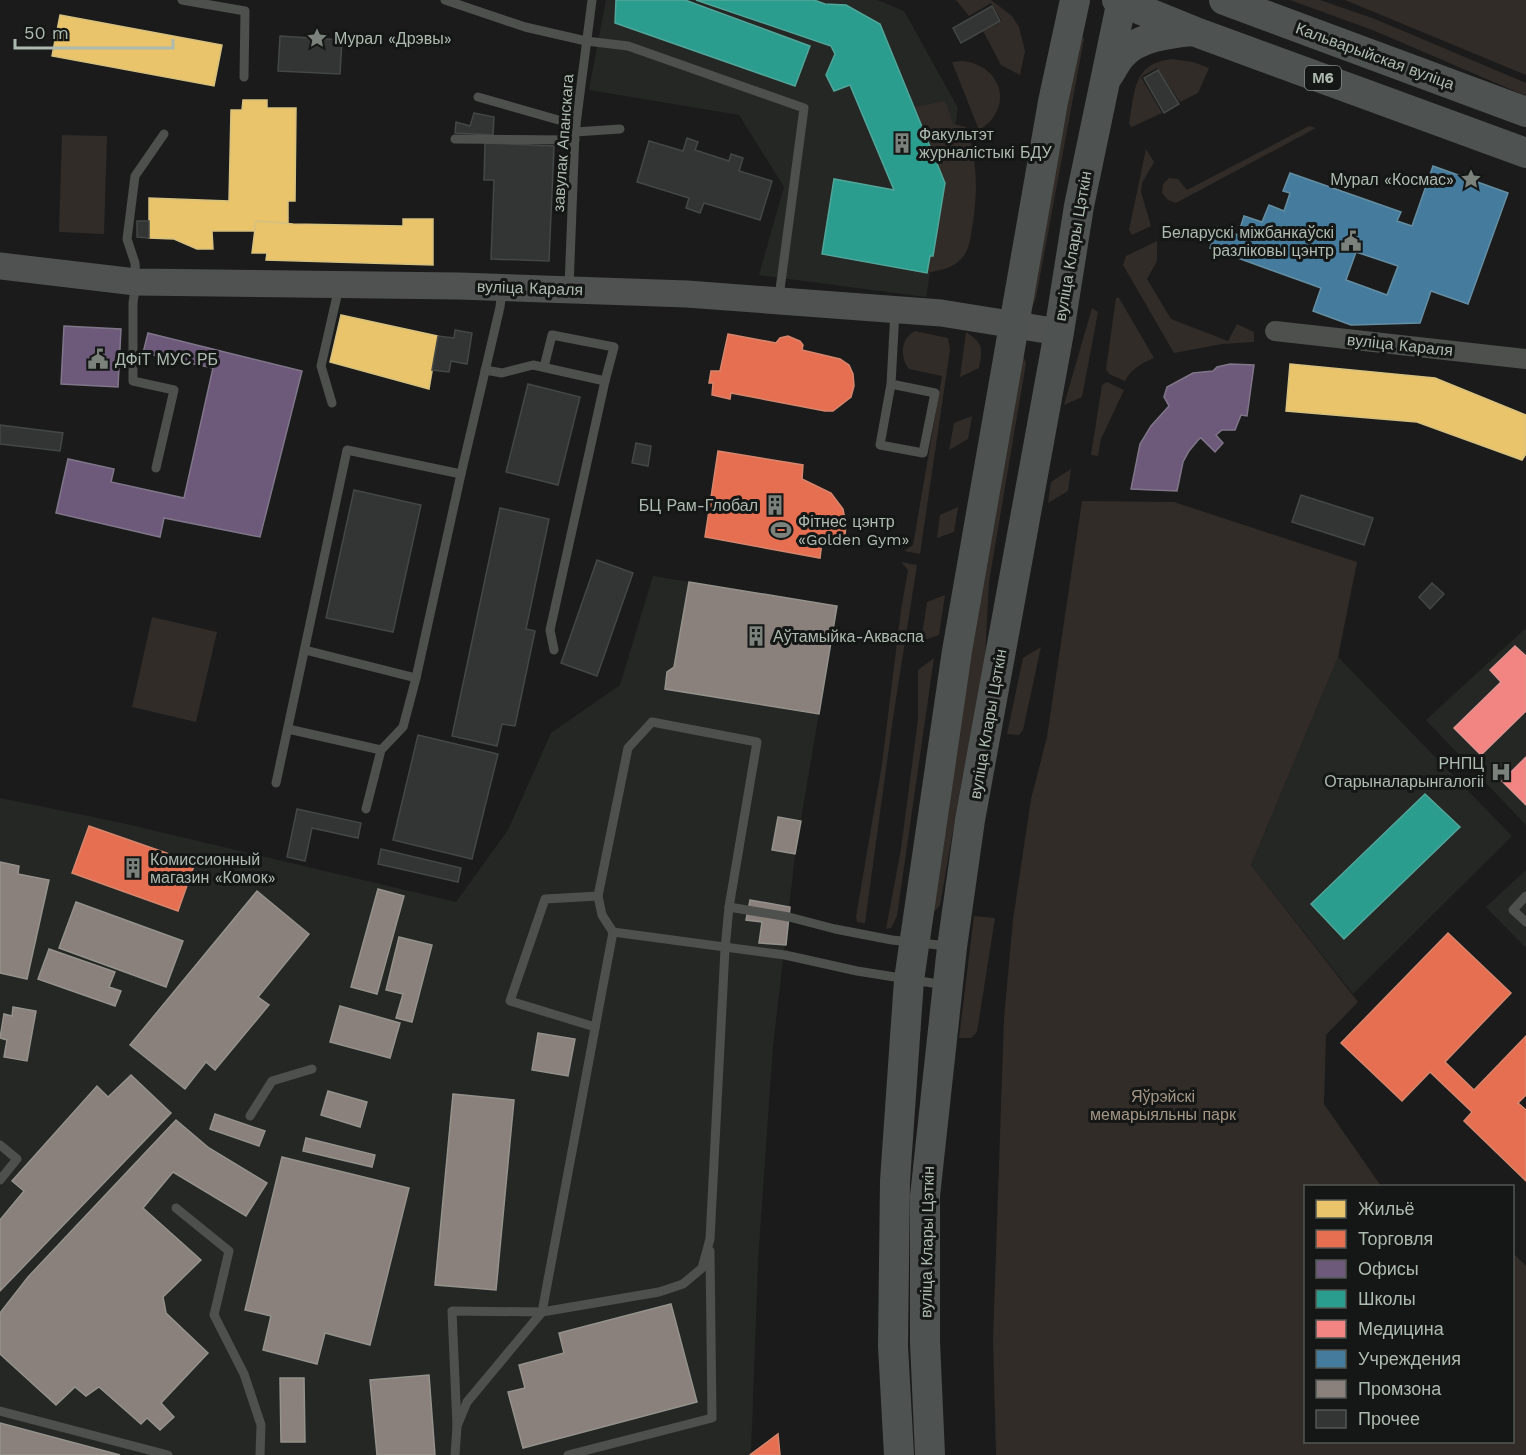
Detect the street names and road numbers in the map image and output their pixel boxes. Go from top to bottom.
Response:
street label: Кальварыйская вуліца [1293,18,1457,94]
road number: М6 [1305,66,1341,90]
street label: завулак Апанскага [549,73,577,213]
street label: вуліца Клары Цэткін [1050,170,1096,322]
street label: вуліца Караля [477,277,583,299]
street label: вуліца Караля [1346,330,1454,360]
street label: вуліца Клары Цэткін [965,648,1011,800]
street label: вуліца Клары Цэткін [916,1166,938,1318]

